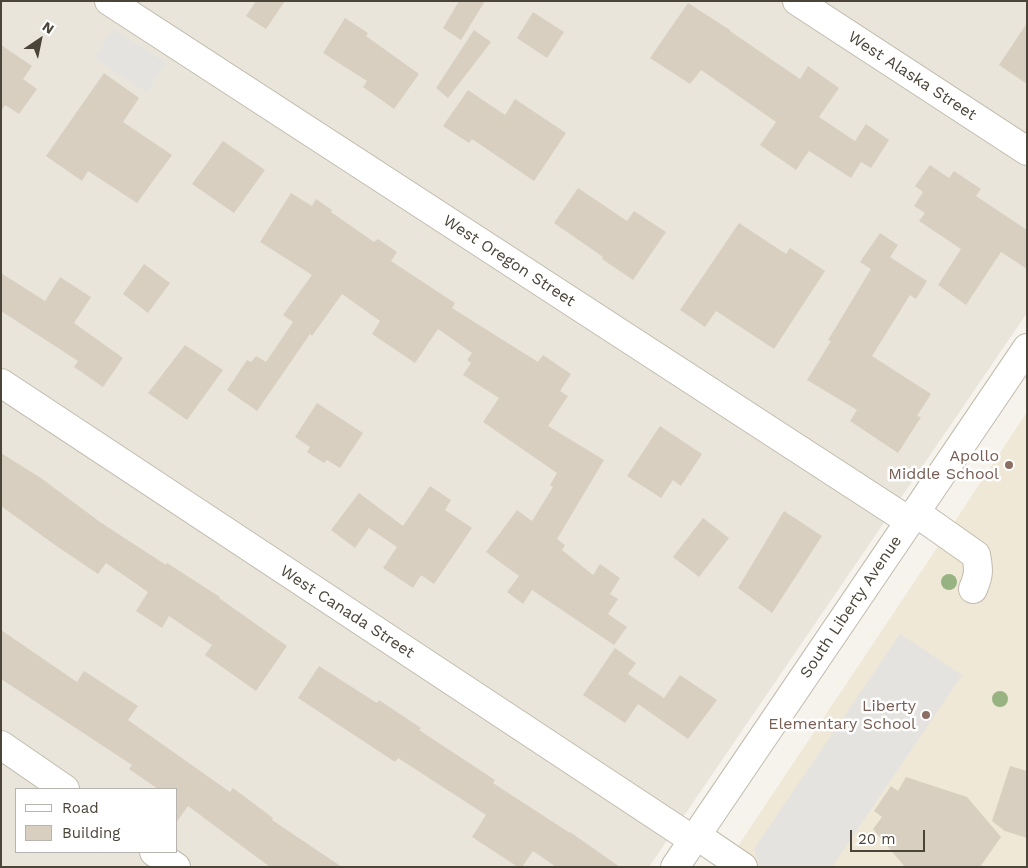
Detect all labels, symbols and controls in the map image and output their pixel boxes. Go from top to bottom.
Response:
north arrow [15,15,65,65]
text: N [40,18,57,37]
street label: West Alaska Street [844,27,980,125]
street label: West Oregon Street [439,211,579,311]
place label: Apollo Middle School [888,446,999,484]
marker: Apollo Middle School [1003,459,1015,471]
street label: South Liberty Avenue [796,532,906,682]
street label: West Canada Street [276,561,418,663]
place label: Liberty Elementary School [768,696,916,734]
marker: Liberty Elementary School [920,709,932,721]
legend [15,788,178,853]
text: Road [62,799,99,817]
scale bar [853,820,928,852]
text: Building [62,824,120,842]
text: 20 m [858,830,896,848]

